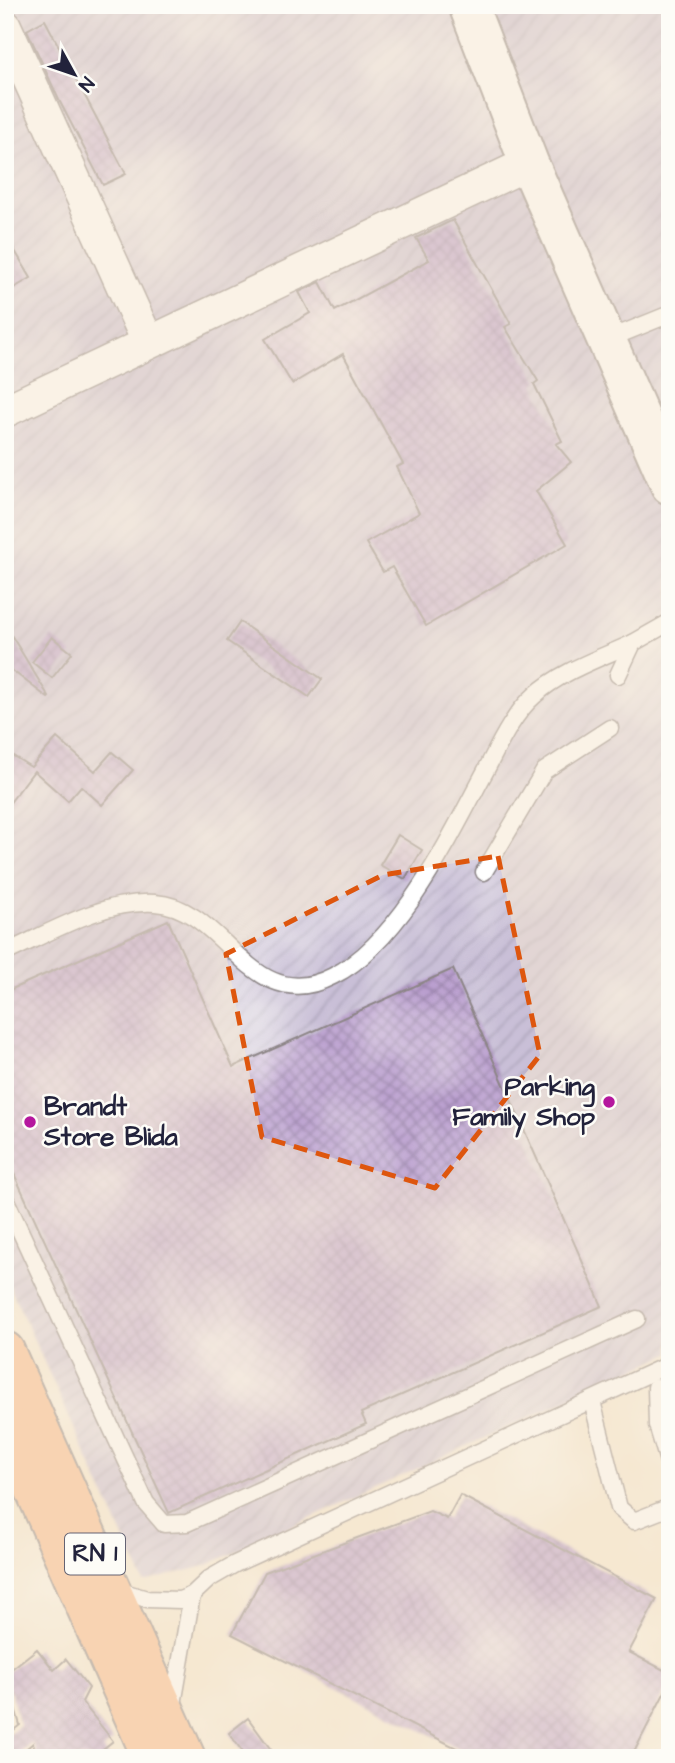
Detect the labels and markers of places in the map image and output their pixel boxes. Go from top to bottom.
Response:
place label: Parking Family Shop [452,1069,596,1138]
place label: Brandt Store Blida [43,1089,179,1155]
marker: Parking Family Shop [601,1094,617,1110]
marker: Brandt Store Blida [22,1114,38,1130]

